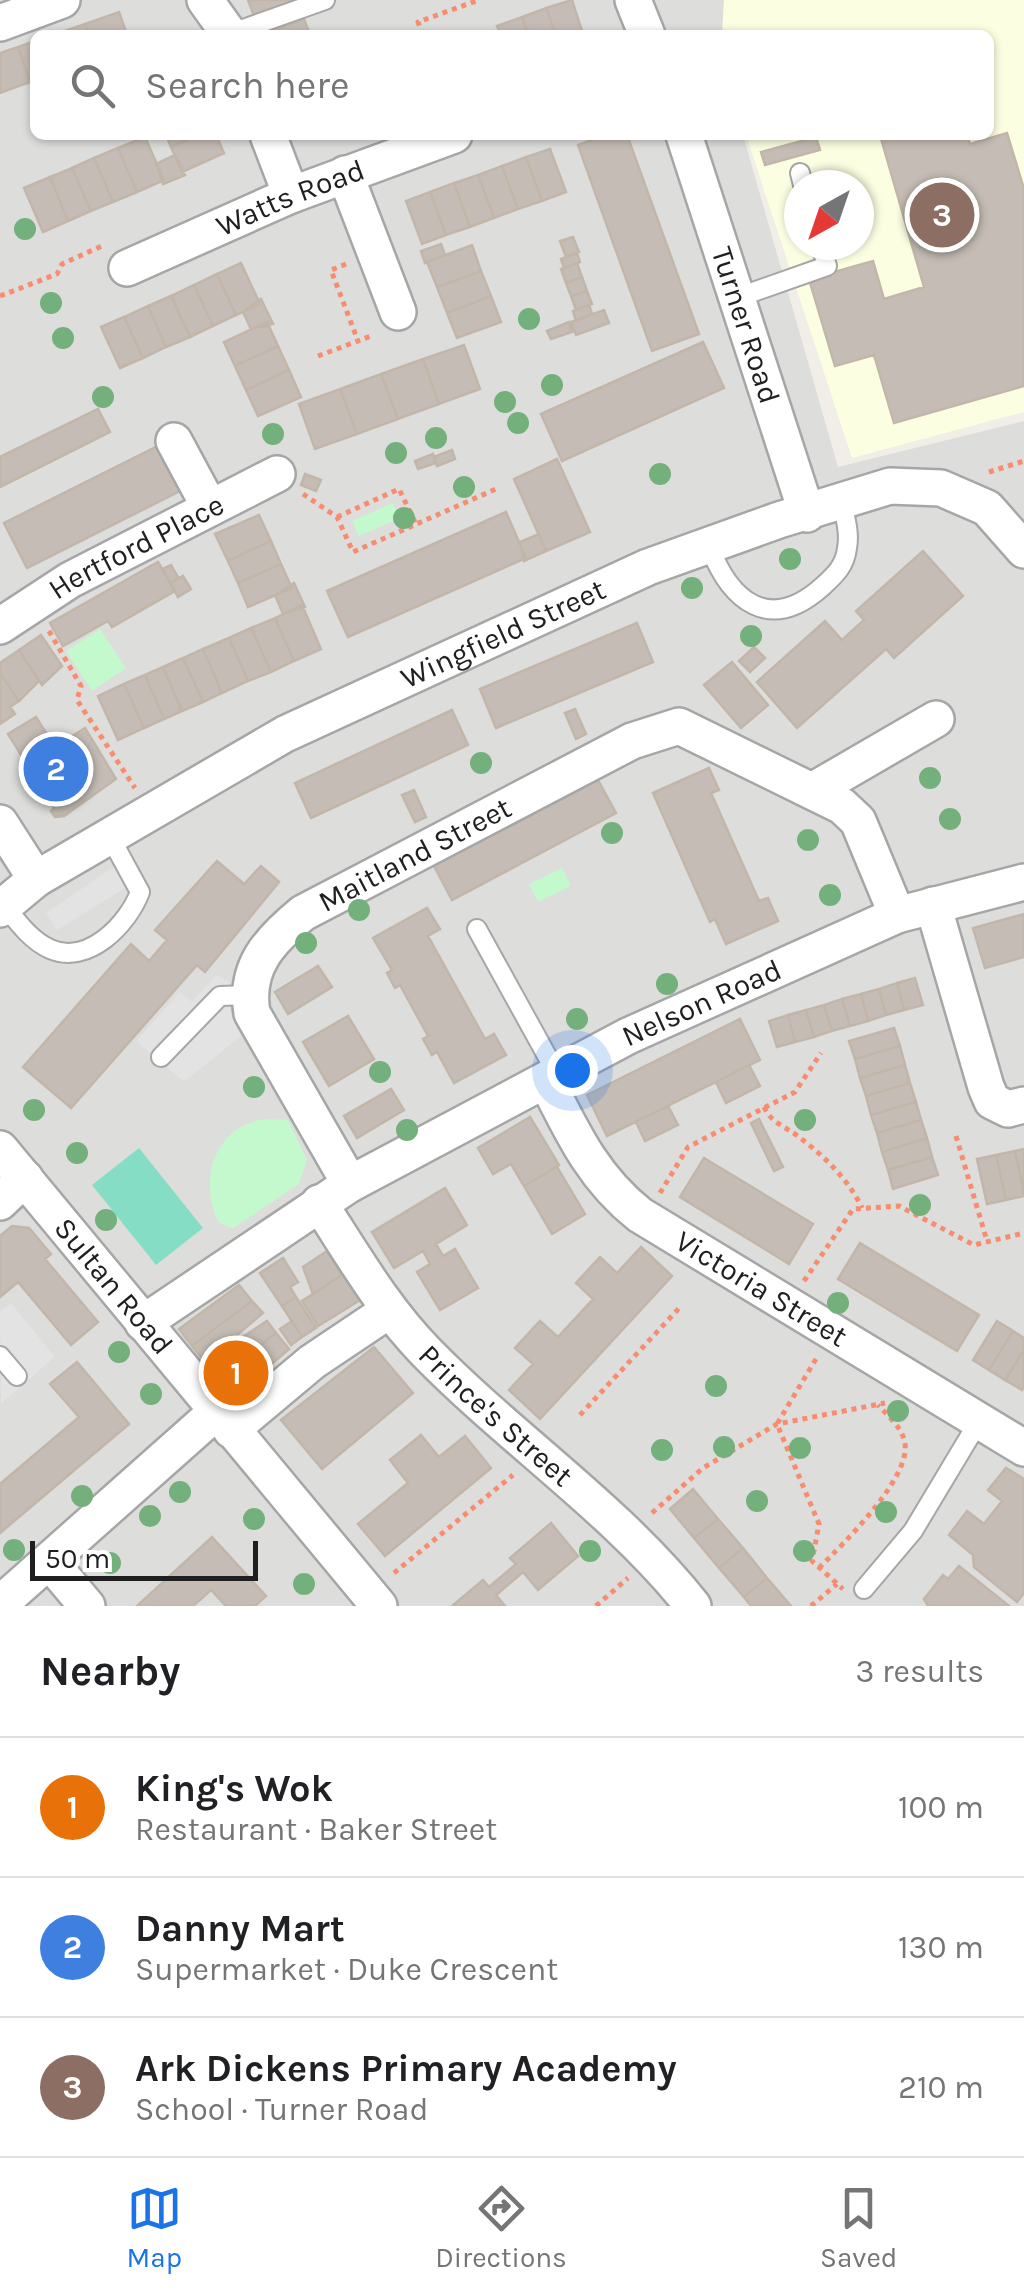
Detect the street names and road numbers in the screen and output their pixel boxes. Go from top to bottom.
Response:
street label: Watts Road [211,152,369,244]
street label: Turner Road [704,242,788,408]
street label: Hertford Place [42,486,230,607]
street label: Wingfield Street [395,571,611,696]
street label: Maitland Street [312,789,517,920]
street label: Nelson Road [616,951,787,1054]
street label: Sultan Road [47,1210,181,1362]
street label: Victoria Street [669,1223,854,1355]
street label: Prince's Street [411,1337,580,1494]

